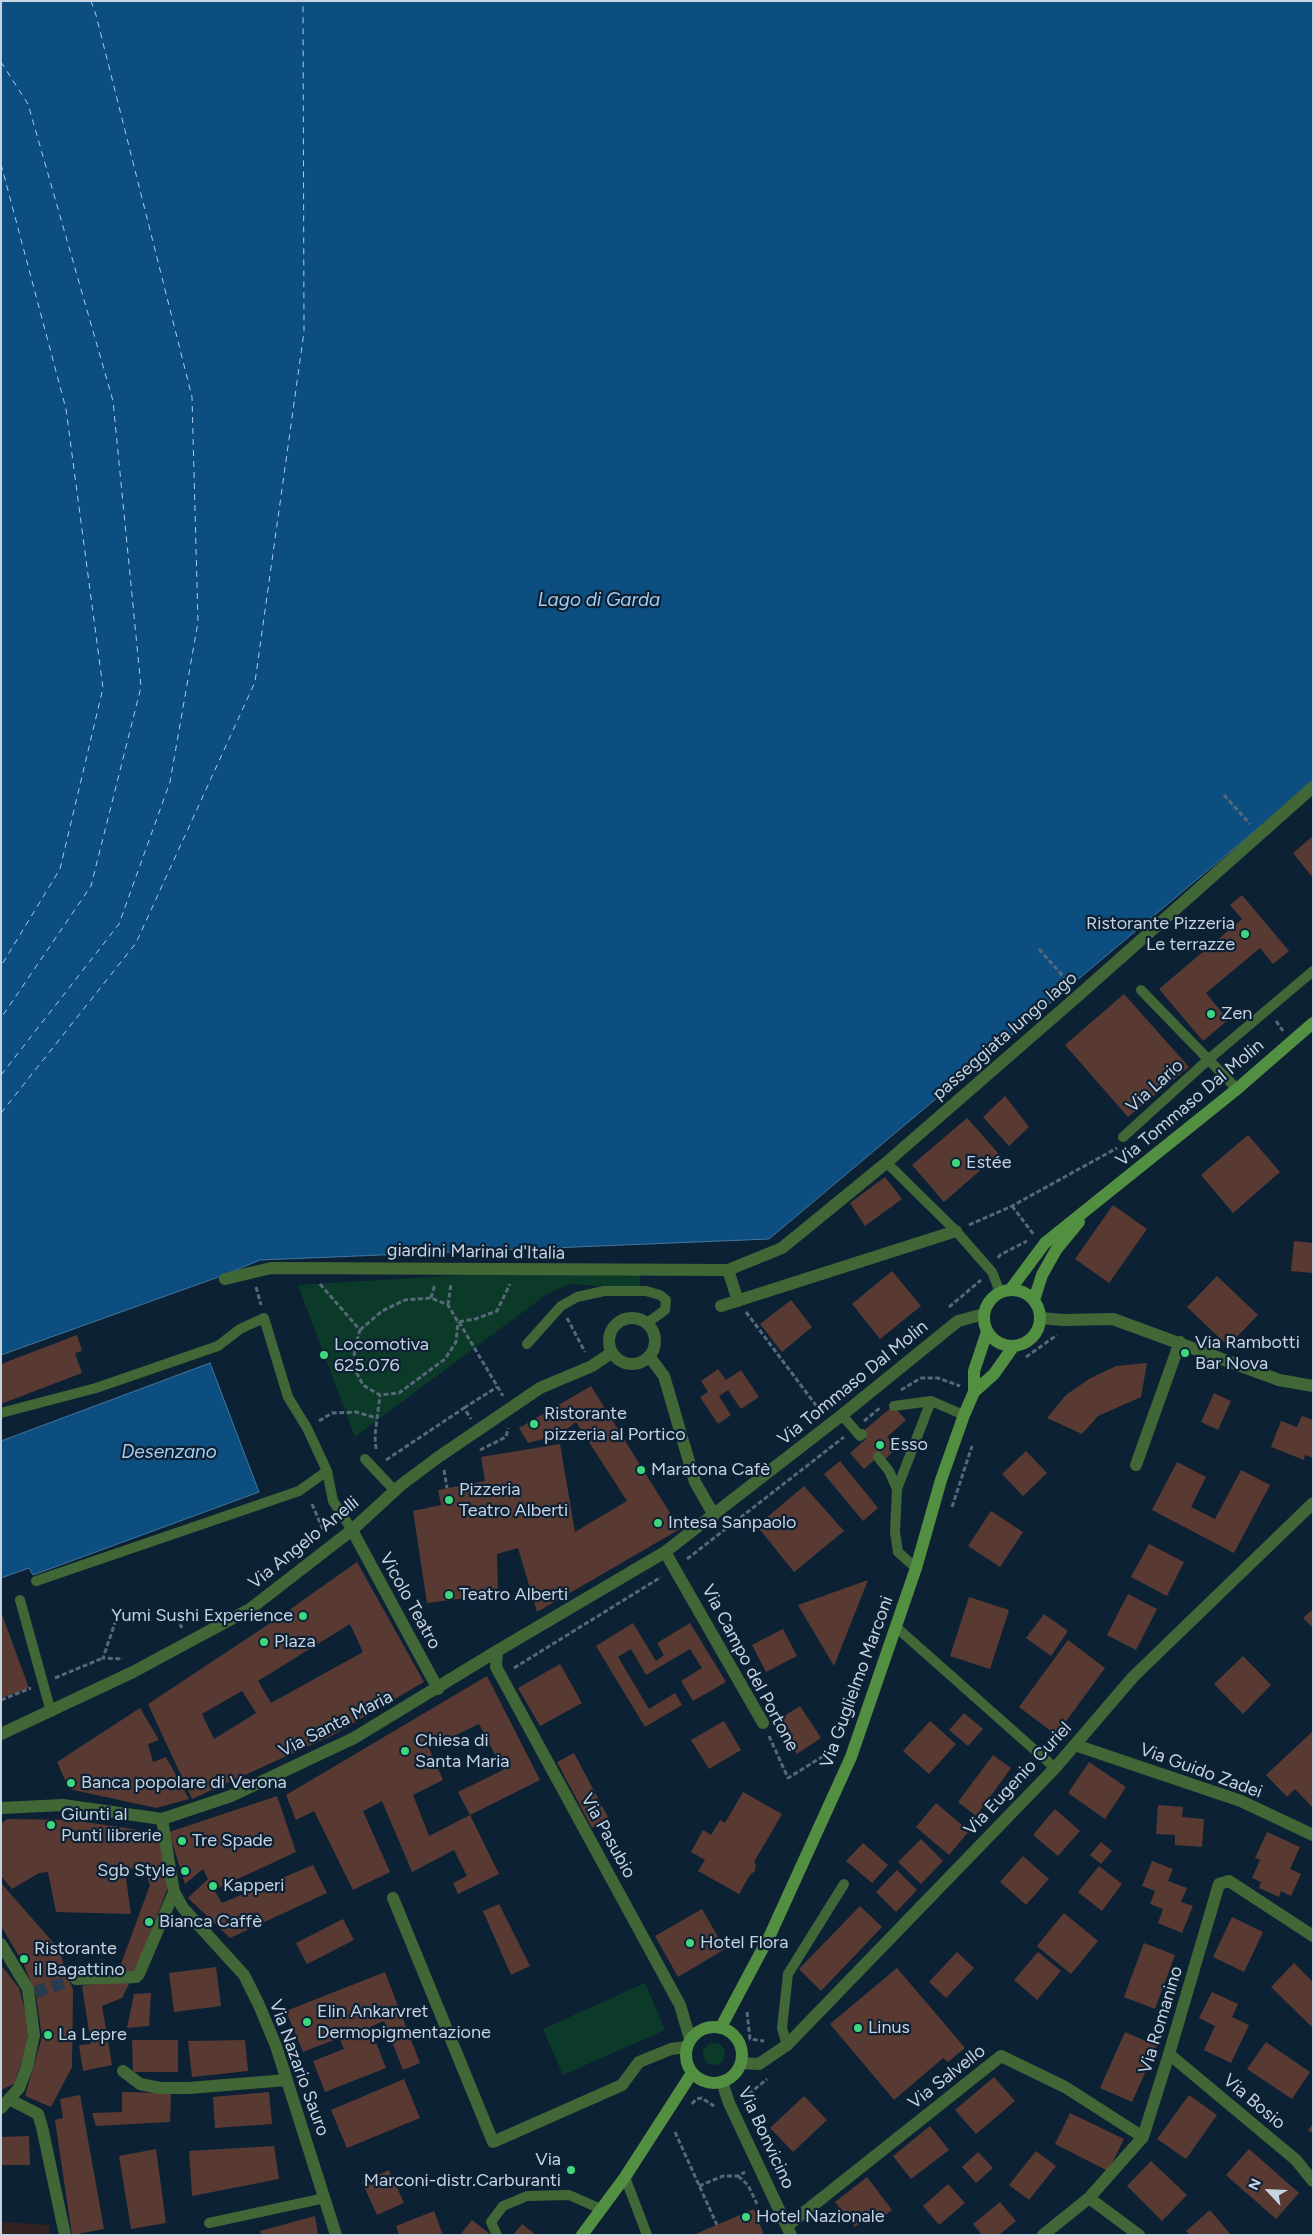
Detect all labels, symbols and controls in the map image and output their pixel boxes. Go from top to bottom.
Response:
water label: Lago di Garda [538,589,660,611]
place label: Ristorante Pizzeria Le terrazze [1086,913,1235,956]
marker: Ristorante Pizzeria Le terrazze [1239,928,1251,940]
street label: passeggiata lungo lago [928,967,1082,1105]
place label: Zen [1221,1003,1252,1025]
marker: Zen [1205,1008,1217,1020]
street label: Via Tommaso Dal Molin [1112,1035,1268,1171]
street label: Via Lario [1122,1055,1188,1117]
place label: Estée [966,1152,1011,1174]
marker: Estée [950,1157,962,1169]
street label: giardini Marinai d'Italia [387,1240,565,1264]
street label: Via Tommaso Dal Molin [774,1316,932,1450]
place label: Via Rambotti Bar Nova [1195,1332,1300,1375]
place label: Locomotiva 625.076 [334,1334,429,1376]
marker: Via Rambotti Bar Nova [1179,1347,1191,1359]
marker: Locomotiva 625.076 [318,1349,330,1361]
place label: Ristorante pizzeria al Portico [544,1403,686,1446]
marker: Ristorante pizzeria al Portico [528,1418,540,1430]
place label: Esso [890,1434,928,1456]
marker: Esso [874,1439,886,1451]
water label: Desenzano [121,1441,217,1463]
place label: Maratona Cafè [651,1459,770,1481]
marker: Maratona Cafè [635,1464,647,1476]
place label: Pizzeria Teatro Alberti [459,1479,568,1522]
street label: Via Angelo Anelli [244,1492,364,1594]
marker: Pizzeria Teatro Alberti [443,1494,455,1506]
place label: Intesa Sanpaolo [668,1512,796,1534]
marker: Intesa Sanpaolo [652,1517,664,1529]
street label: Vicolo Teatro [375,1549,445,1653]
street label: Via Campo del Portone [697,1581,803,1755]
place label: Teatro Alberti [459,1584,568,1606]
marker: Teatro Alberti [443,1589,455,1601]
street label: Via Guglielmo Marconi [816,1593,898,1771]
place label: Yumi Sushi Experience [111,1605,293,1627]
marker: Yumi Sushi Experience [297,1610,309,1622]
place label: Plaza [274,1631,316,1653]
marker: Plaza [258,1636,270,1648]
street label: Via Santa Maria [276,1686,396,1762]
street label: Via Eugenio Curiel [960,1718,1076,1840]
place label: Chiesa di Santa Maria [415,1730,510,1772]
street label: Via Guido Zadei [1137,1739,1265,1803]
marker: Chiesa di Santa Maria [399,1745,411,1757]
place label: Banca popolare di Verona [81,1772,287,1794]
marker: Banca popolare di Verona [65,1777,77,1789]
street label: Via Pasubio [576,1790,640,1882]
place label: Giunti al Punti librerie [61,1804,162,1846]
marker: Giunti al Punti librerie [45,1819,57,1831]
place label: Tre Spade [192,1830,273,1852]
marker: Tre Spade [176,1835,188,1847]
place label: Sgb Style [97,1860,175,1882]
marker: Sgb Style [179,1865,191,1877]
place label: Kapperi [223,1875,284,1897]
marker: Kapperi [207,1880,219,1892]
place label: Bianca Caffè [159,1911,262,1933]
marker: Bianca Caffè [143,1916,155,1928]
place label: Hotel Flora [700,1932,788,1954]
marker: Hotel Flora [684,1937,696,1949]
place label: Ristorante il Bagattino [34,1938,125,1980]
marker: Ristorante il Bagattino [18,1953,30,1965]
street label: Via Romanino [1134,1964,1188,2076]
street label: Via Nazario Sauro [264,1997,334,2139]
place label: Elin Ankarvret Dermopigmentazione [317,2001,491,2044]
marker: Elin Ankarvret Dermopigmentazione [301,2016,313,2028]
place label: Linus [868,2017,910,2039]
marker: Linus [852,2022,864,2034]
place label: La Lepre [58,2024,127,2046]
marker: La Lepre [42,2029,54,2041]
street label: Via Salvello [904,2040,990,2114]
street label: Via Bosio [1218,2070,1290,2134]
street label: Via Bonvicino [733,2084,799,2192]
place label: Via Marconi-distr.Carburanti [364,2149,561,2192]
marker: Via Marconi-distr.Carburanti [565,2164,577,2176]
north arrow [1244,2166,1294,2216]
text: N [1245,2176,1265,2193]
place label: Hotel Nazionale [756,2206,885,2228]
marker: Hotel Nazionale [740,2211,752,2223]

